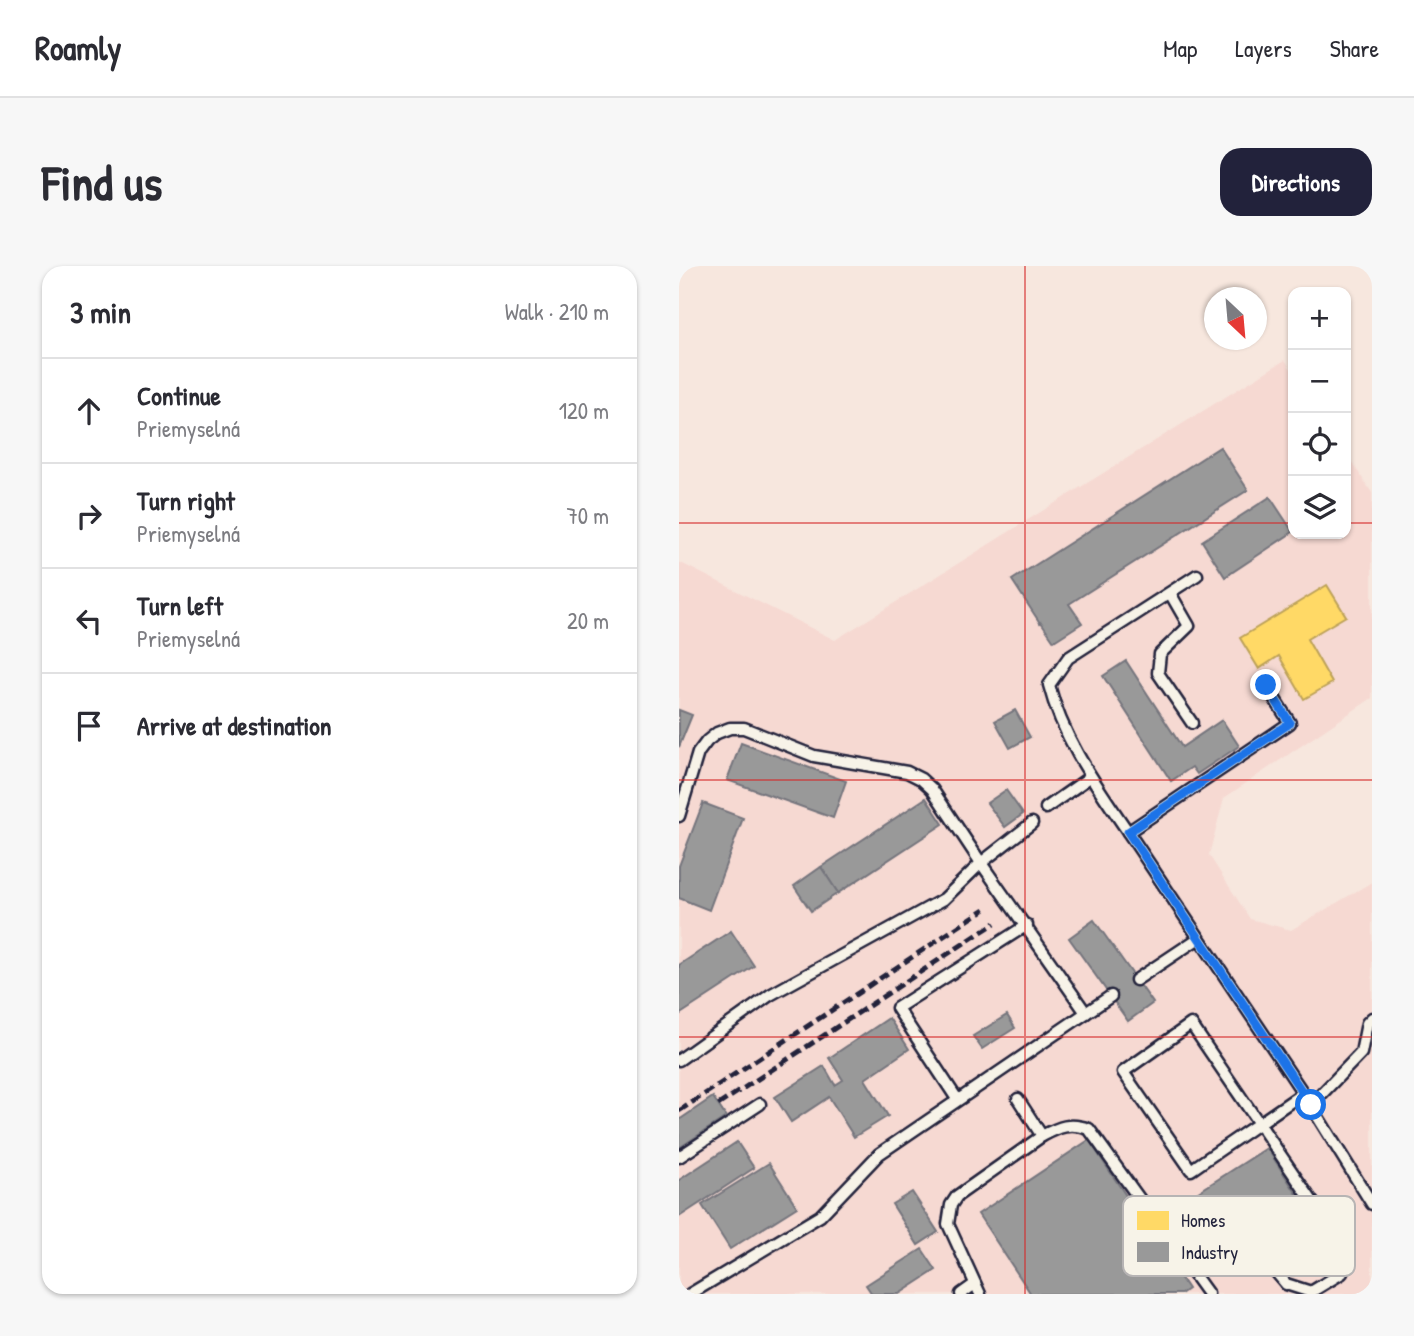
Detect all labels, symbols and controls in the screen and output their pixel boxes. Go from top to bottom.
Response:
text: Roamly [35,26,121,70]
text: Map [1163,32,1197,64]
text: Layers [1235,32,1292,64]
text: Share [1330,32,1379,64]
button: Directions [1220,148,1372,216]
text: Find us [42,149,162,215]
north arrow [1204,287,1267,350]
map controls [1288,287,1351,539]
button: + [1288,287,1351,350]
text: 3 min [70,292,131,332]
text: Walk · 210 m [505,296,609,327]
button: − [1288,350,1351,413]
text: Continue [137,378,221,413]
icon: ahead [70,392,108,430]
text: 120 m [559,395,609,426]
text: Priemyselná [137,413,240,444]
button: locate [1288,413,1351,476]
button: layers [1288,476,1351,539]
text: Turn right [137,483,235,518]
icon: right [70,497,108,535]
text: 70 m [566,500,609,531]
text: Priemyselná [137,518,240,549]
text: Turn left [137,588,223,623]
icon: left [70,602,108,640]
text: 20 m [567,605,609,636]
text: Priemyselná [137,623,240,654]
route end [1250,669,1281,700]
icon: arrive [70,707,108,745]
text: Arrive at destination [137,708,332,743]
route start [1295,1089,1326,1120]
legend [1123,1196,1355,1276]
text: Homes [1181,1207,1225,1233]
text: Industry [1181,1239,1238,1265]

